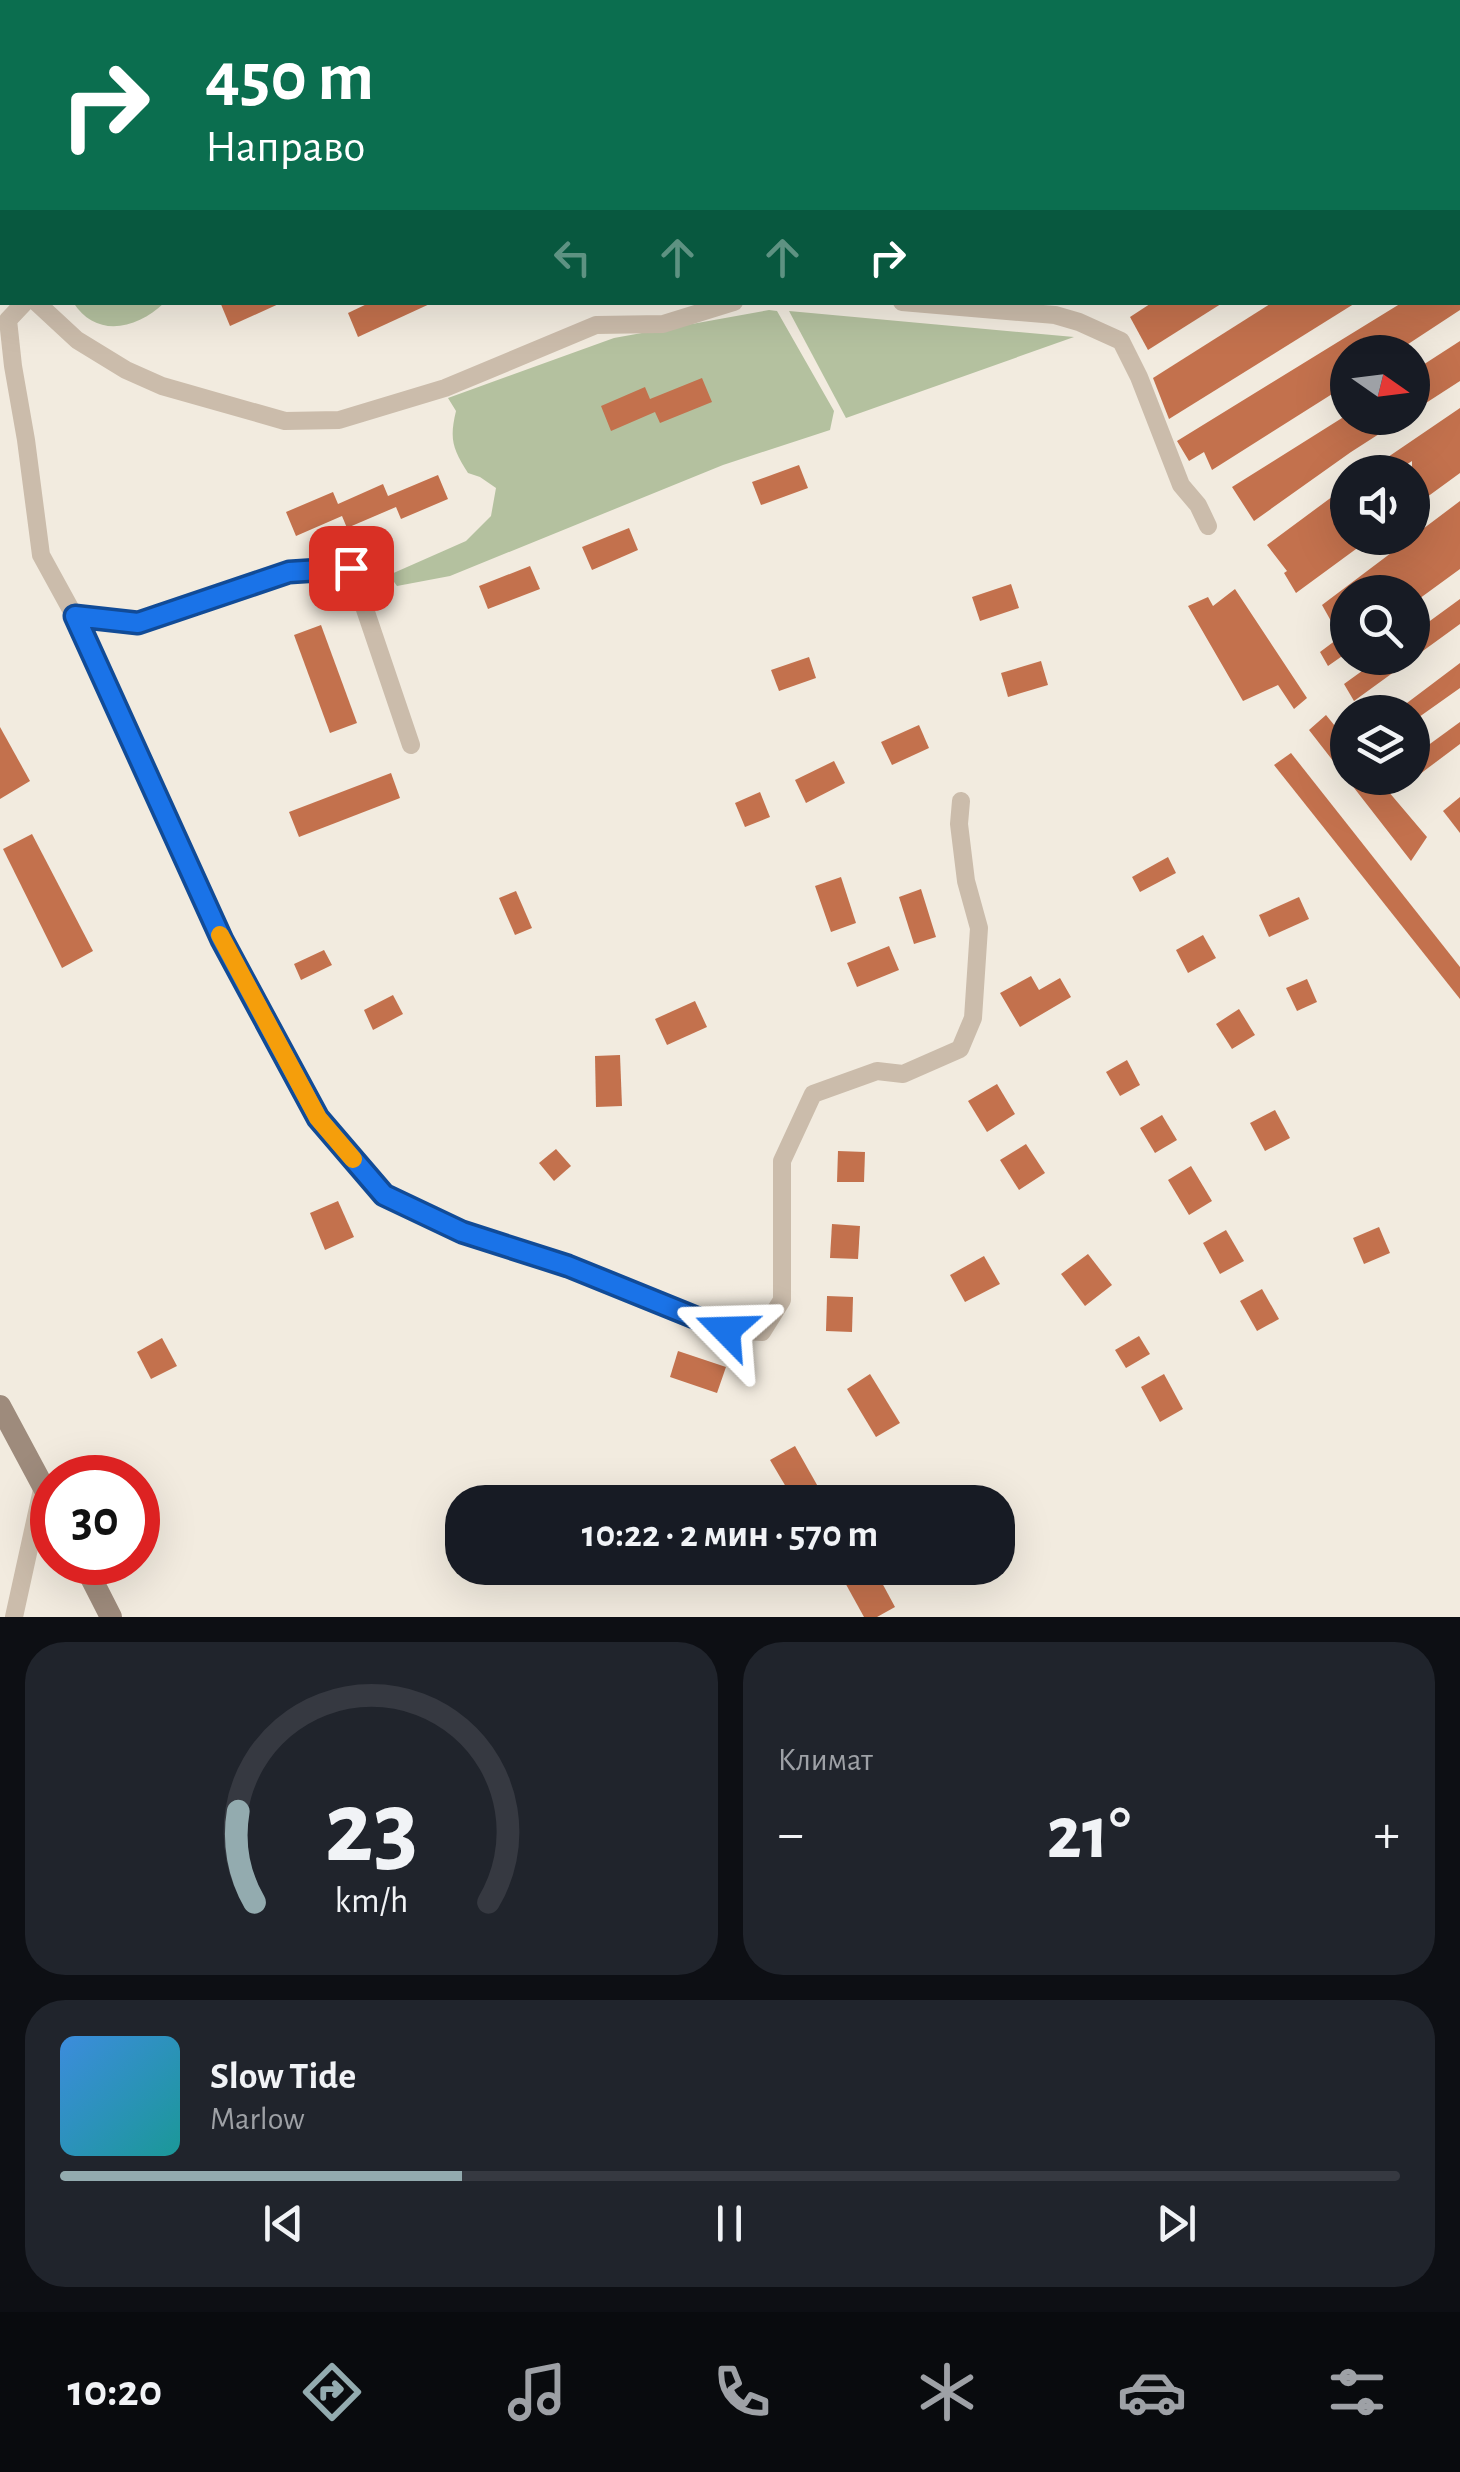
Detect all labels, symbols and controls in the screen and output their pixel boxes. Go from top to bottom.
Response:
icon: right [40,40,170,170]
text: 450 m [205,43,374,113]
text: Направо [205,125,365,170]
icon: left [545,230,600,285]
icon: ahead [650,230,705,285]
icon: ahead [755,230,810,285]
icon: right [860,230,915,285]
north arrow [1330,335,1430,435]
map controls [1330,335,1430,795]
button: sound [1330,455,1430,555]
pin [309,526,394,611]
icon: arrive [324,541,379,596]
button: search [1330,575,1430,675]
button: layers [1330,695,1430,795]
position arrow [674,1278,778,1382]
speed limit sign: 30 [30,1455,160,1585]
text: 10:22 · 2 мин · 570 m [582,1516,878,1554]
text: Климат [778,1744,873,1776]
text: 23 [324,1777,418,1881]
text: 21° [1047,1797,1131,1872]
text: − [778,1807,804,1862]
text: + [1374,1807,1400,1862]
text: km/h [334,1883,408,1919]
text: Slow Tide [210,2058,356,2096]
text: Marlow [210,2103,305,2135]
icon: previous [256,2196,311,2251]
icon: pause [702,2196,757,2251]
icon: next [1149,2196,1204,2251]
icon: directions [297,2357,367,2427]
icon: music [502,2357,572,2427]
icon: phone [707,2357,777,2427]
icon: climate [912,2357,982,2427]
icon: car [1117,2357,1187,2427]
icon: filters [1322,2357,1392,2427]
text: 10:20 [68,2369,162,2414]

